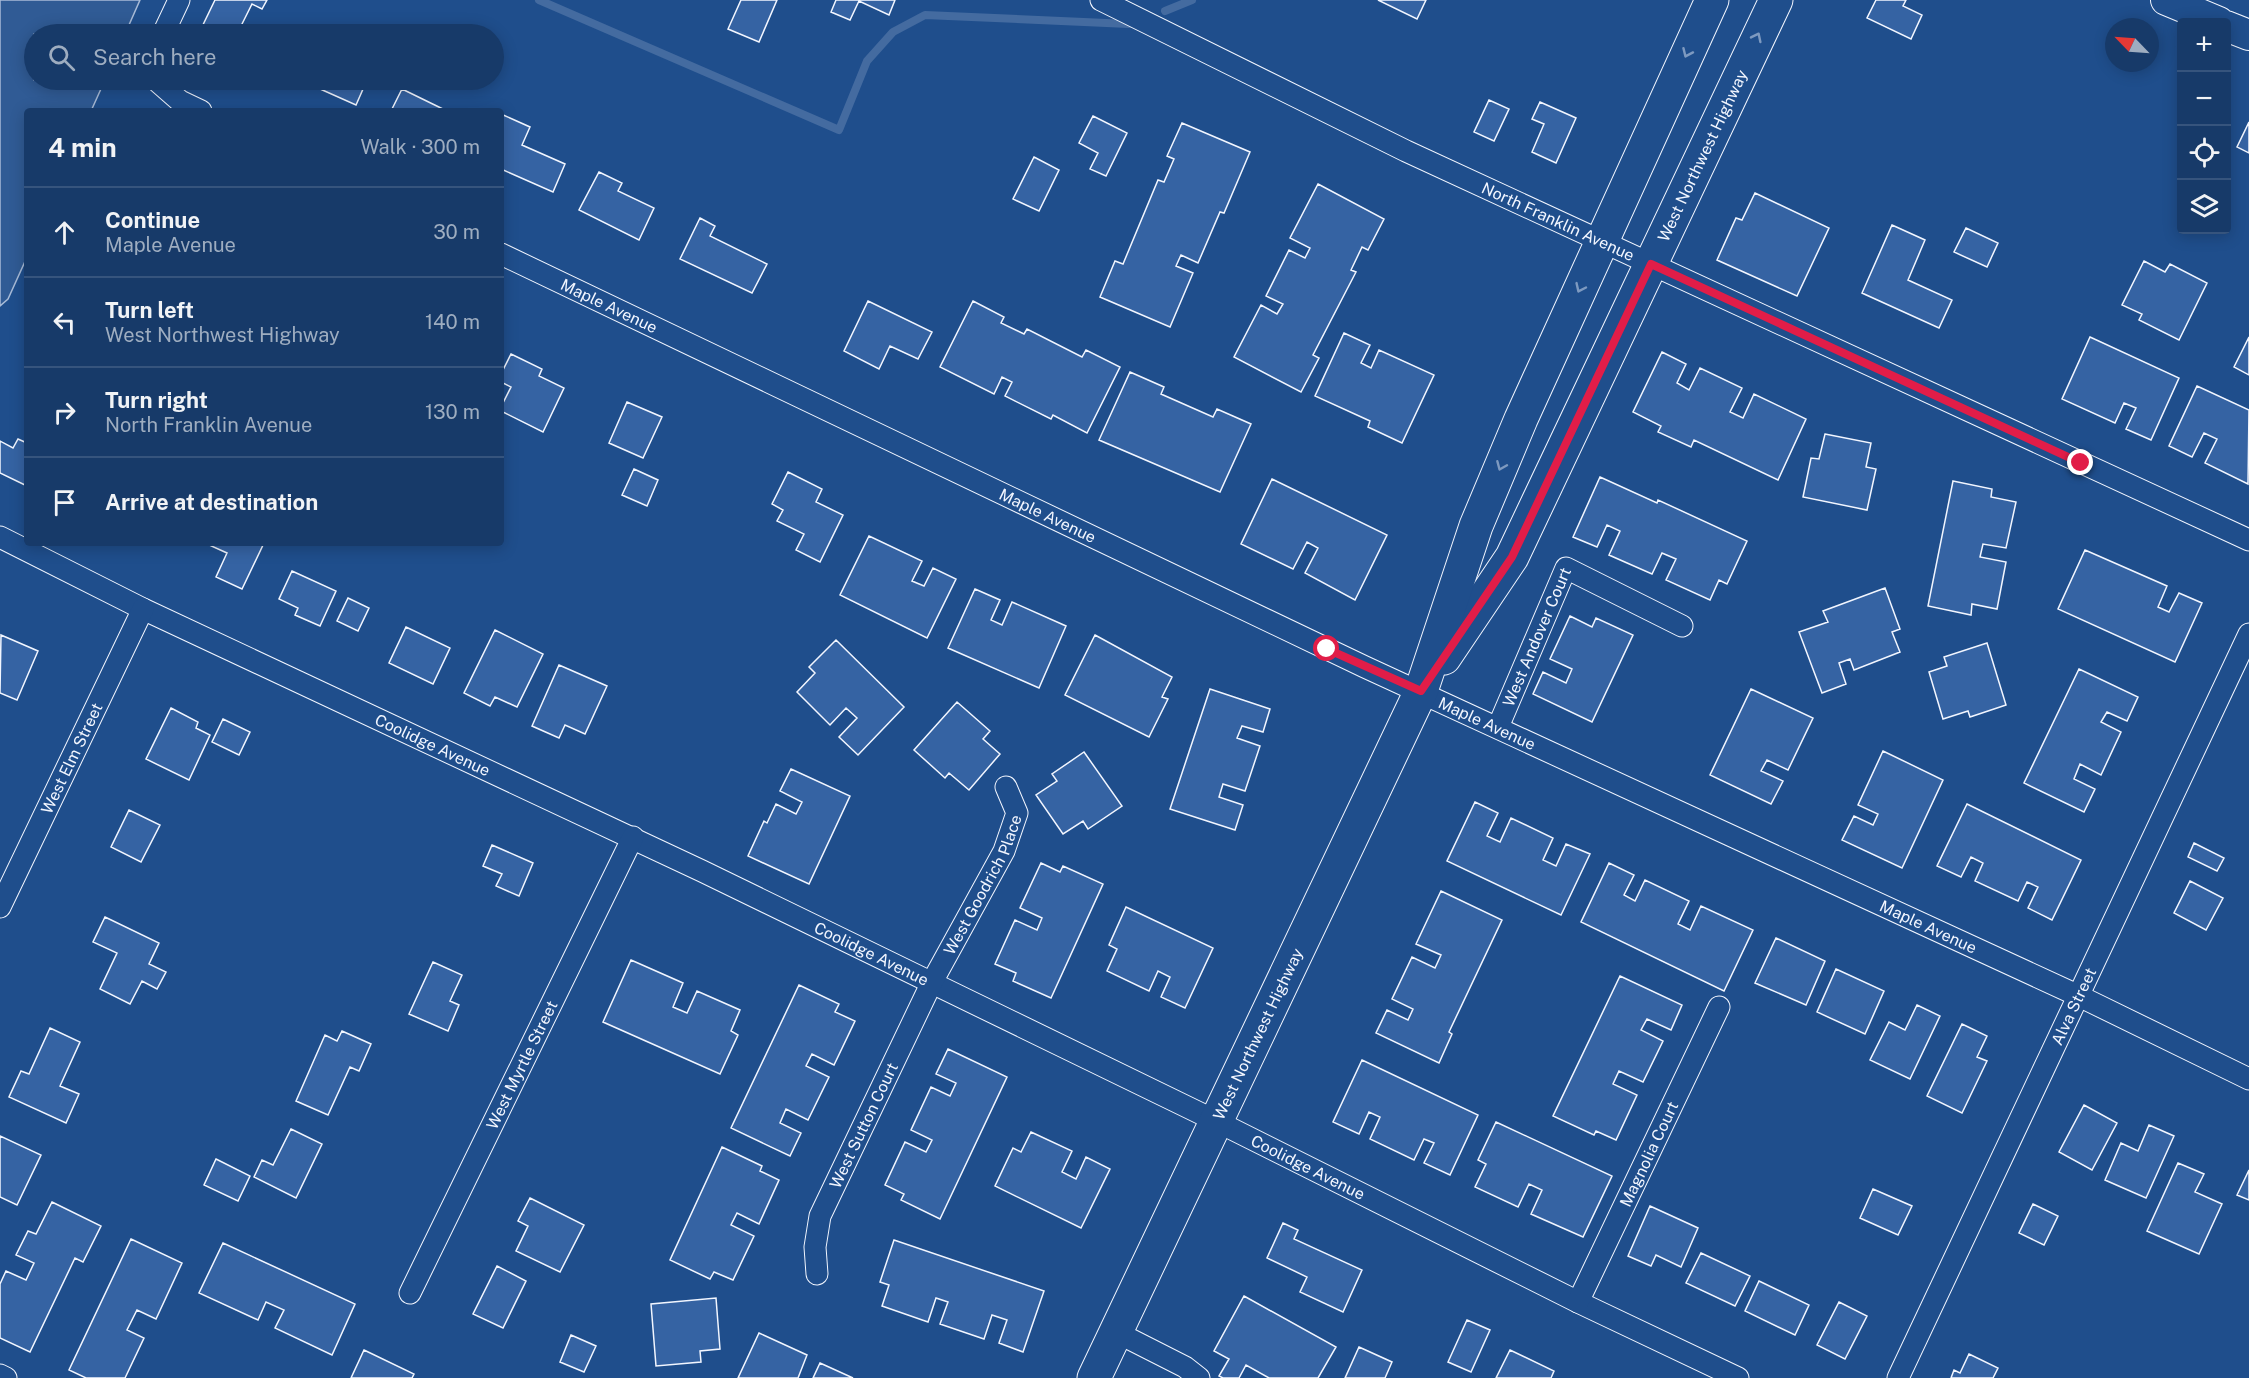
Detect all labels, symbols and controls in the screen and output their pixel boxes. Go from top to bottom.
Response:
north arrow [2105,18,2159,72]
map controls [2177,18,2231,234]
button: + [2177,18,2231,72]
search box [24,24,504,90]
one-way arrow [1750,33,1762,44]
icon: search [45,41,78,74]
text: Search here [93,44,217,70]
one-way arrow [1683,47,1695,58]
street label: West Northwest Highway [1654,66,1752,245]
button: − [2177,72,2231,126]
button: locate [2177,126,2231,180]
text: 4 min [48,132,117,163]
text: Walk · 300 m [360,135,480,159]
street label: North Franklin Avenue [1479,178,1637,265]
button: layers [2177,180,2231,234]
text: Continue [105,207,200,233]
icon: ahead [48,216,81,249]
text: 30 m [433,220,480,244]
text: Maple Avenue [105,233,236,257]
street label: Maple Avenue [558,275,660,337]
one-way arrow [1576,282,1588,293]
text: Turn left [105,297,194,323]
icon: left [48,306,81,339]
text: 140 m [425,310,480,334]
text: West Northwest Highway [105,323,340,347]
text: Turn right [105,387,208,413]
icon: right [48,396,81,429]
text: 130 m [425,400,480,424]
text: North Franklin Avenue [105,413,312,437]
route end [2067,449,2093,475]
one-way arrow [1496,460,1508,471]
street label: Maple Avenue [996,485,1099,547]
icon: arrive [48,486,81,519]
text: Arrive at destination [105,489,318,515]
street label: West Andover Court [1499,565,1575,710]
route start [1313,635,1339,661]
street label: Maple Avenue [1435,693,1538,754]
street label: West Elm Street [37,700,106,817]
street label: Coolidge Avenue [372,710,493,780]
street label: West Goodrich Place [940,812,1026,958]
street label: Maple Avenue [1877,897,1980,958]
street label: Coolidge Avenue [811,918,932,990]
street label: West Northwest Highway [1209,945,1307,1123]
street label: Alva Street [2047,965,2100,1048]
street label: West Myrtle Street [483,998,561,1132]
street label: West Sutton Court [826,1060,902,1191]
street label: Magnolia Court [1616,1099,1682,1210]
street label: Coolidge Avenue [1248,1131,1368,1204]

